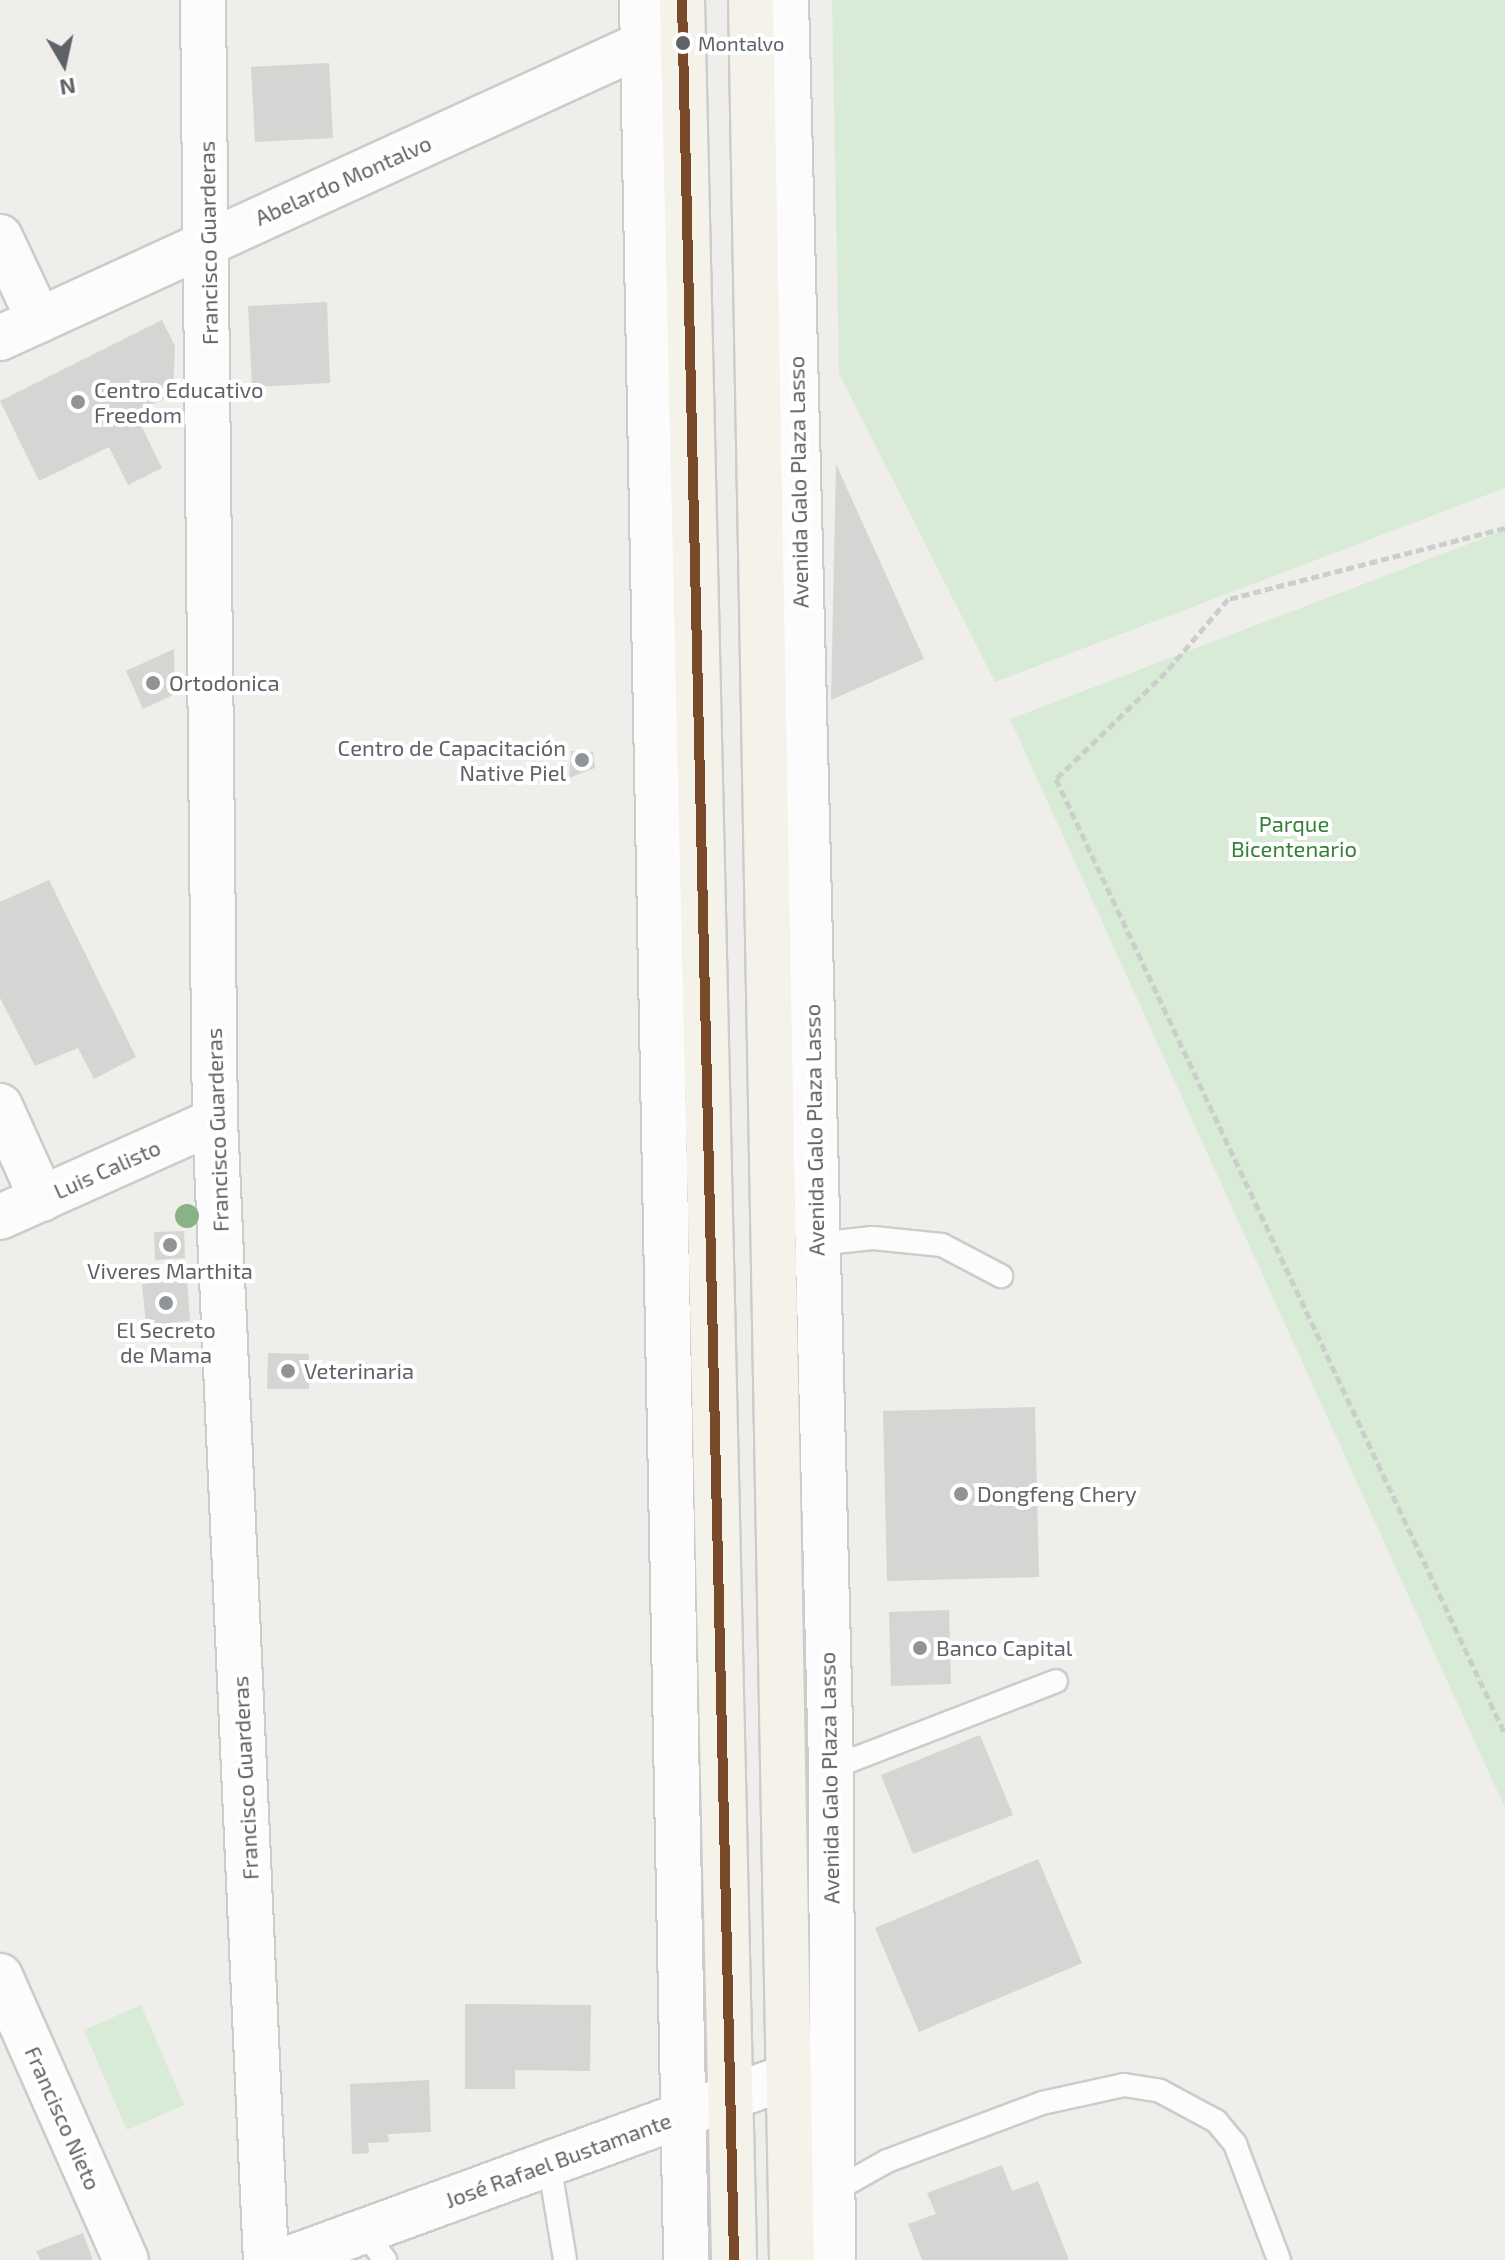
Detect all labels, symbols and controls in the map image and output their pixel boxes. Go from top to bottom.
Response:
north arrow [24,24,104,104]
place label: Montalvo [698,31,784,55]
marker: Montalvo [675,35,691,51]
text: N [58,74,78,102]
street label: Abelardo Montalvo [251,129,435,231]
street label: Francisco Guarderas [193,141,223,345]
street label: Avenida Galo Plaza Lasso [783,356,813,608]
place label: Centro Educativo Freedom [94,376,264,428]
marker: Centro Educativo Freedom [69,393,87,411]
place label: Ortodonica [169,670,280,696]
marker: Ortodonica [144,674,162,692]
place label: Centro de Capacitación Native Piel [338,734,566,786]
marker: Centro de Capacitación Native Piel [573,751,591,769]
park label: Parque Bicentenario [1231,810,1357,862]
street label: Avenida Galo Plaza Lasso [799,1004,829,1256]
street label: Francisco Guarderas [200,1028,234,1232]
street label: Luis Calisto [50,1134,164,1204]
marker: Viveres Marthita [161,1236,179,1254]
place label: Viveres Marthita [87,1258,253,1284]
marker: El Secreto de Mama [157,1294,175,1312]
place label: El Secreto de Mama [116,1316,216,1368]
place label: Veterinaria [304,1358,414,1384]
marker: Veterinaria [279,1362,297,1380]
place label: Dongfeng Chery [977,1481,1137,1507]
marker: Dongfeng Chery [952,1485,970,1503]
place label: Banco Capital [936,1635,1072,1661]
marker: Banco Capital [911,1639,929,1657]
street label: Avenida Galo Plaza Lasso [814,1652,844,1904]
street label: Francisco Guarderas [226,1675,264,1881]
street label: Francisco Nieto [20,2042,106,2194]
street label: José Rafael Bustamante [441,2107,675,2213]

